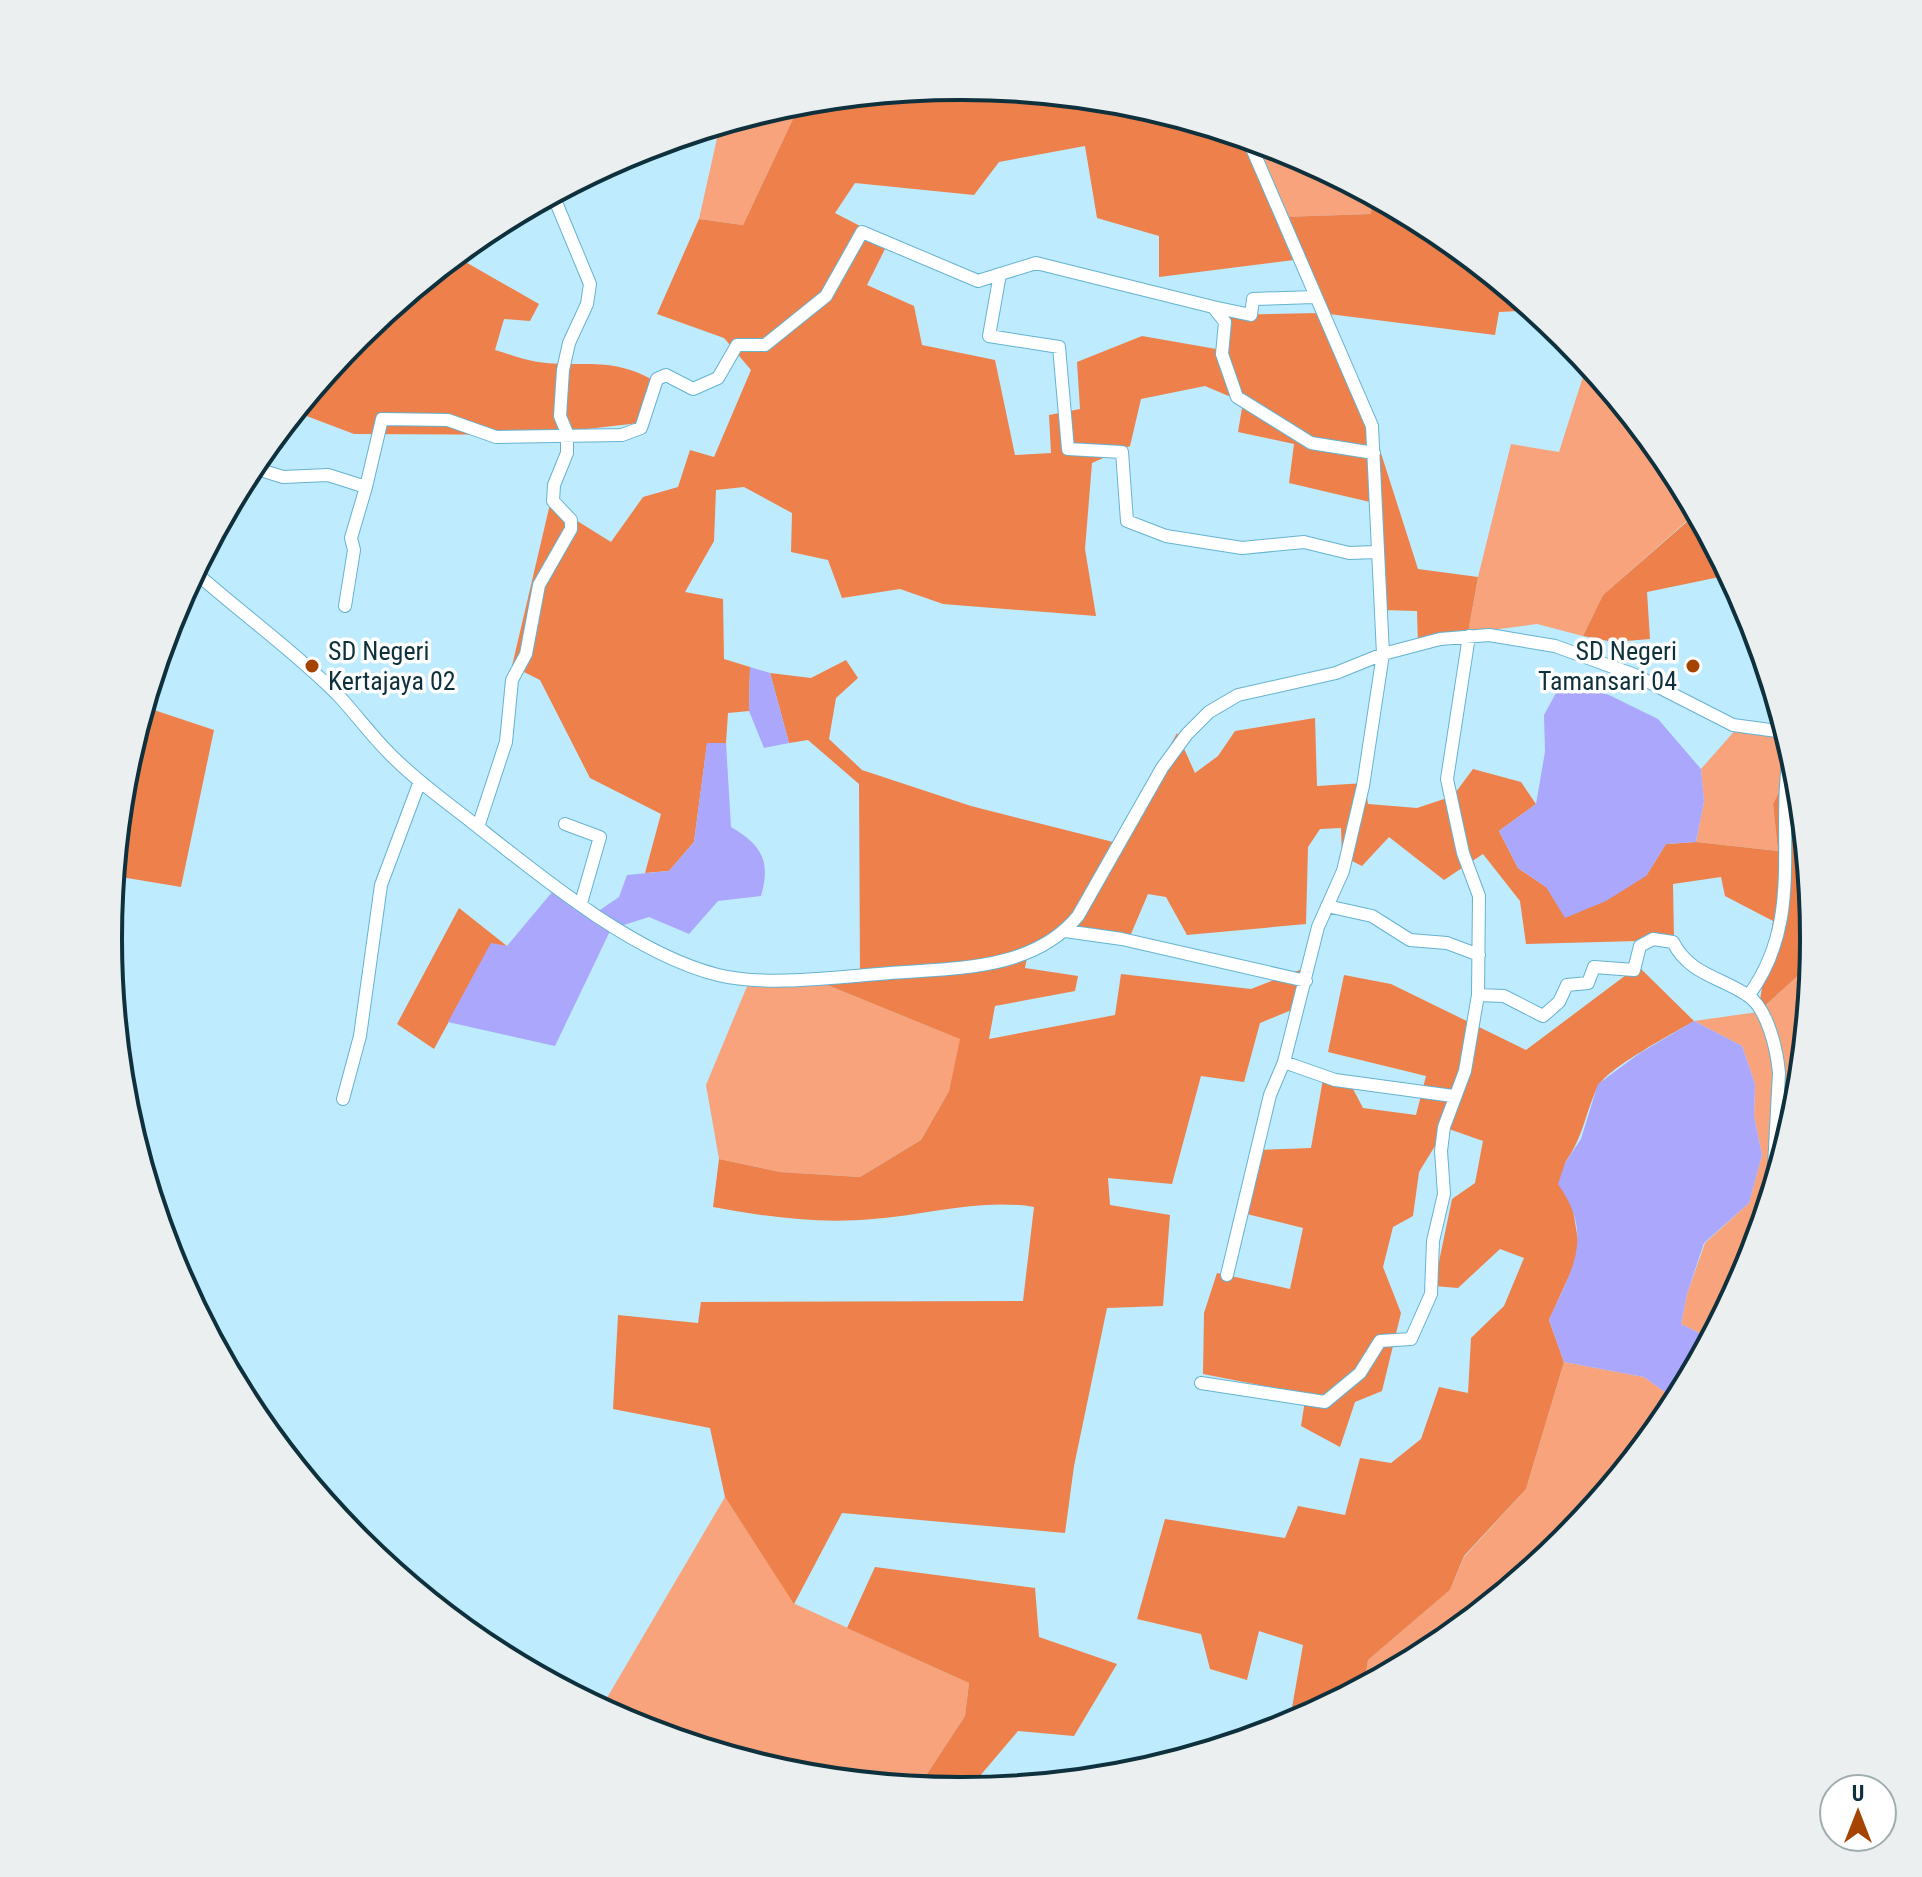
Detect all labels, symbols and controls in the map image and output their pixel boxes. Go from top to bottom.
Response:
place label: SD Negeri Kertajaya 02 [328,636,456,696]
place label: SD Negeri Tamansari 04 [1538,636,1677,696]
marker: SD Negeri Kertajaya 02 [303,657,321,675]
marker: SD Negeri Tamansari 04 [1684,657,1702,675]
north arrow [1818,1773,1898,1853]
text: U [1852,1781,1864,1806]

